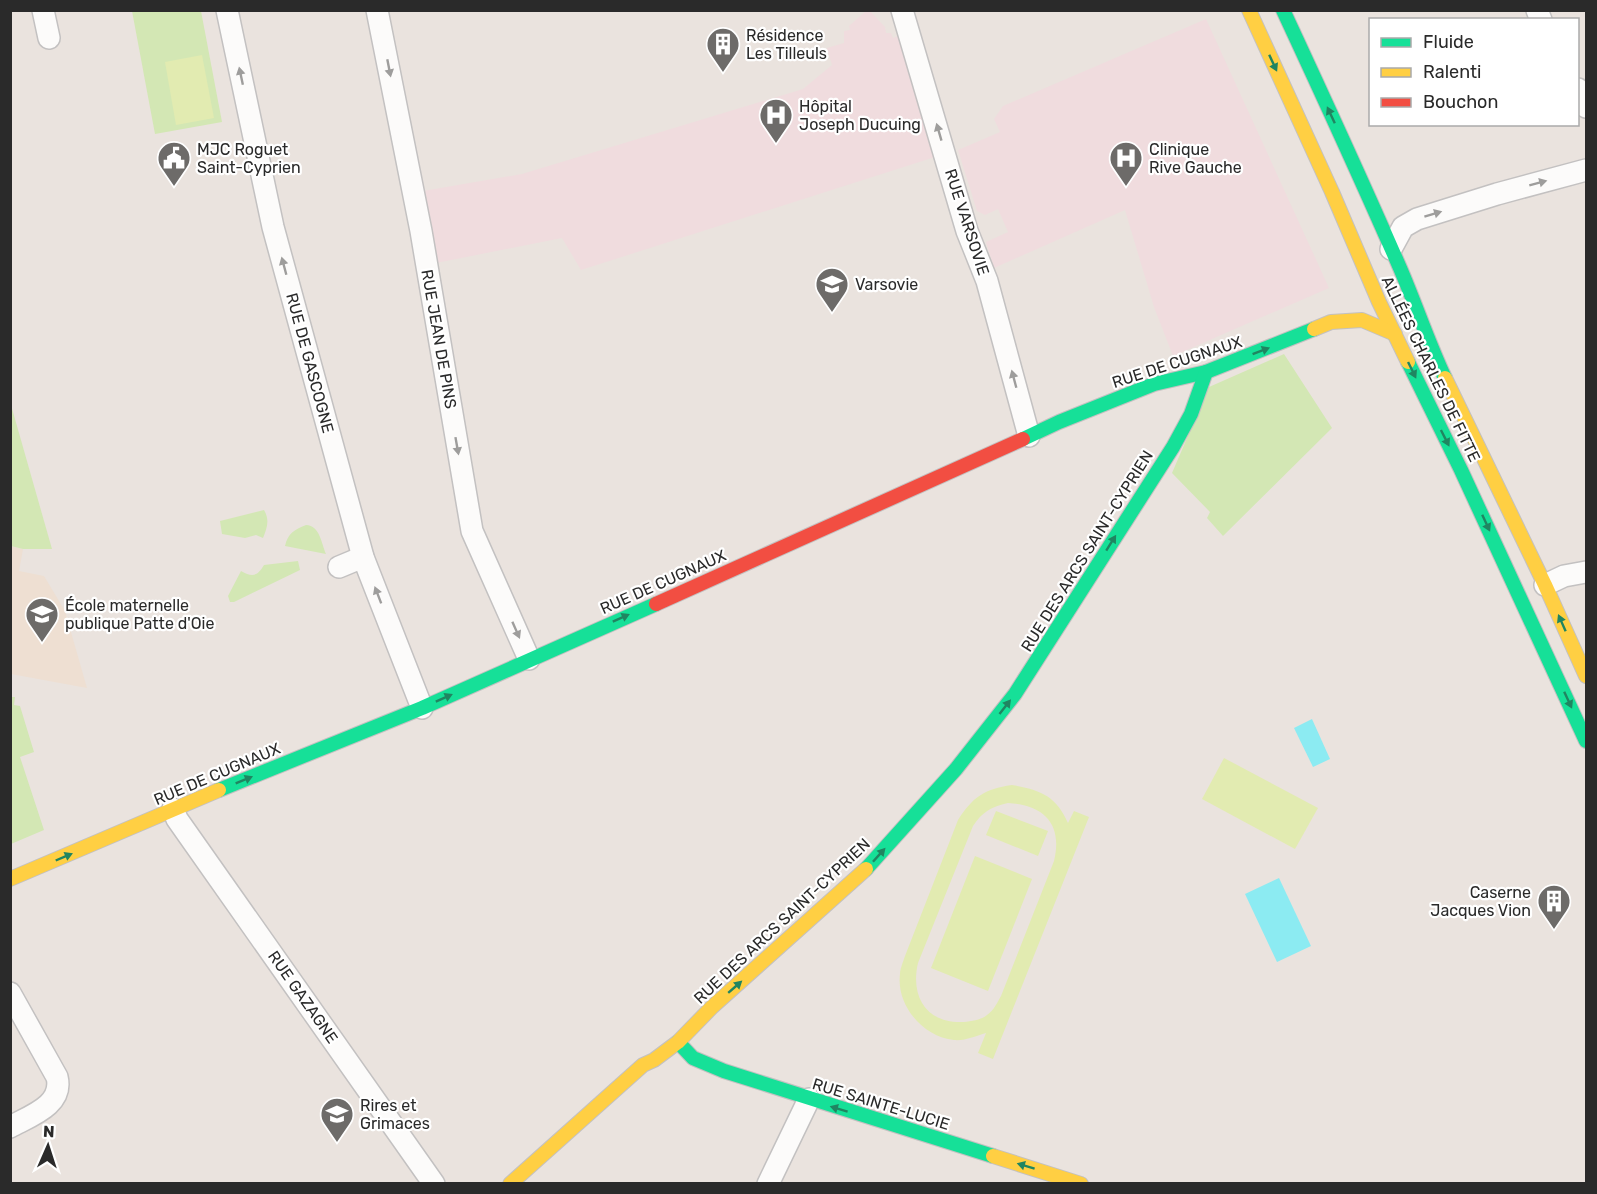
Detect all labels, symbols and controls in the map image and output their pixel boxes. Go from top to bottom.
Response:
legend [1369,18,1579,126]
building icon: Résidence Les Tilleuls [705,26,741,73]
place label: Résidence Les Tilleuls [746,26,827,63]
text: Fluide [1423,31,1474,53]
one-way arrow [1269,55,1278,72]
one-way arrow [385,59,394,78]
text: Ralenti [1423,61,1481,83]
one-way arrow [236,66,245,85]
text: Bouchon [1423,91,1498,113]
hospital icon: Hôpital Joseph Ducuing [758,97,794,144]
place label: Hôpital Joseph Ducuing [799,97,921,134]
one-way arrow [1326,105,1336,123]
one-way arrow [934,123,943,141]
public building icon: MJC Roguet Saint-Cyprien [156,140,192,187]
place label: MJC Roguet Saint-Cyprien [197,140,301,177]
hospital icon: Clinique Rive Gauche [1108,140,1144,187]
place label: Clinique Rive Gauche [1149,140,1242,177]
street label: RUE VARSOVIE [941,166,993,278]
one-way arrow [1529,178,1547,187]
one-way arrow [1424,209,1442,218]
one-way arrow [279,257,288,275]
school or university icon: Varsovie [814,266,850,313]
street label: RUE JEAN DE PINS [417,268,461,410]
street label: ALLÉES CHARLES DE FITTE [1378,273,1484,465]
place label: Varsovie [855,275,918,294]
street label: RUE DE GASCOGNE [282,291,338,435]
street label: RUE DE CUGNAUX [1110,332,1244,392]
one-way arrow [1252,346,1270,356]
one-way arrow [1407,361,1416,378]
one-way arrow [1008,370,1018,388]
one-way arrow [1440,429,1450,446]
one-way arrow [453,436,462,455]
street label: RUE DES ARCS SAINT-CYPRIEN [1017,447,1157,655]
one-way arrow [1481,514,1491,532]
one-way arrow [1106,535,1117,552]
street label: RUE DE CUGNAUX [597,546,729,618]
one-way arrow [372,585,382,603]
school or university icon: École maternelle publique Patte d'Oie [24,596,60,643]
place label: École maternelle publique Patte d'Oie [65,596,214,633]
one-way arrow [613,613,631,623]
one-way arrow [1558,614,1567,631]
one-way arrow [512,621,521,638]
one-way arrow [1563,691,1572,708]
one-way arrow [435,693,453,703]
one-way arrow [999,699,1012,715]
street label: RUE DE CUGNAUX [151,739,283,809]
one-way arrow [235,775,253,785]
street label: RUE DES ARCS SAINT-CYPRIEN [690,834,874,1008]
one-way arrow [872,848,886,863]
one-way arrow [56,852,73,861]
place label: Caserne Jacques Vion [1430,883,1531,920]
building icon: Caserne Jacques Vion [1536,883,1572,930]
street label: RUE GAZAGNE [264,947,342,1047]
one-way arrow [727,981,742,994]
street label: RUE SAINTE-LUCIE [810,1074,952,1134]
school or university icon: Rires et Grimaces [319,1096,355,1143]
place label: Rires et Grimaces [360,1096,430,1133]
one-way arrow [830,1104,848,1113]
north arrow [18,1116,78,1176]
text: N [43,1122,55,1141]
one-way arrow [1017,1161,1035,1170]

